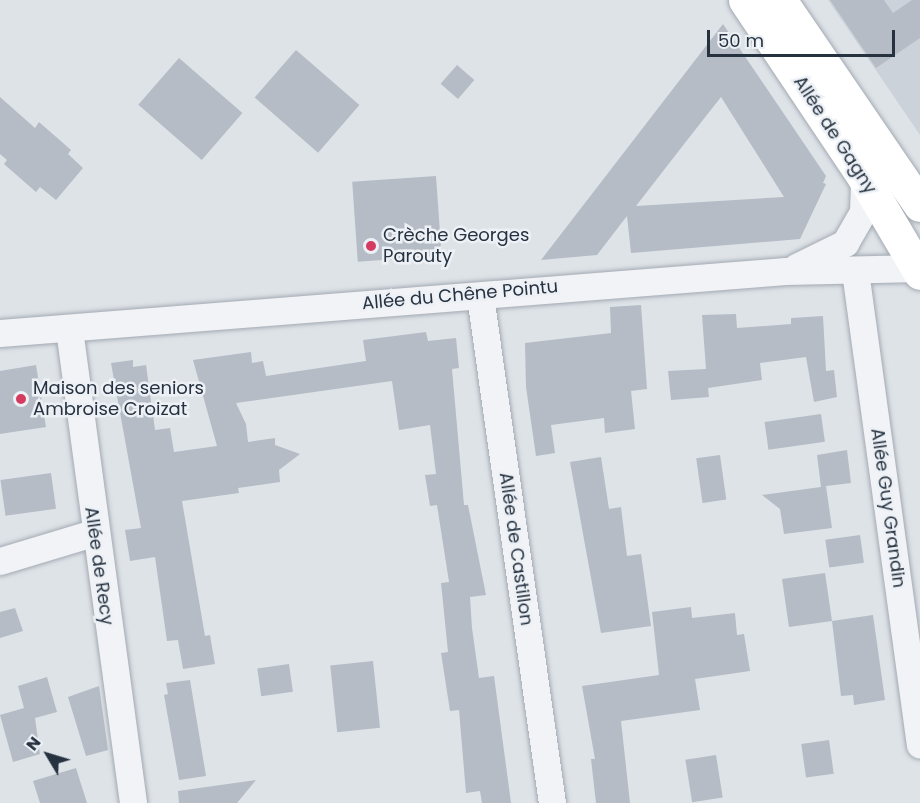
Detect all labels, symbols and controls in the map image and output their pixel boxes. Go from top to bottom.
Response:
scale bar [710,18,898,56]
text: 50 m [718,28,764,53]
street label: Allée de Gagny [789,72,881,198]
place label: Crèche Georges Parouty [383,225,529,268]
marker: Crèche Georges Parouty [364,239,378,253]
street label: Allée du Chêne Pointu [361,276,559,314]
place label: Maison des seniors Ambroise Croizat [33,378,204,420]
marker: Maison des seniors Ambroise Croizat [14,392,28,406]
street label: Allée Guy Grandin [866,427,910,589]
street label: Allée de Castillon [495,471,537,627]
street label: Allée de Recy [80,505,118,627]
north arrow [18,725,78,785]
text: N [21,732,46,755]

